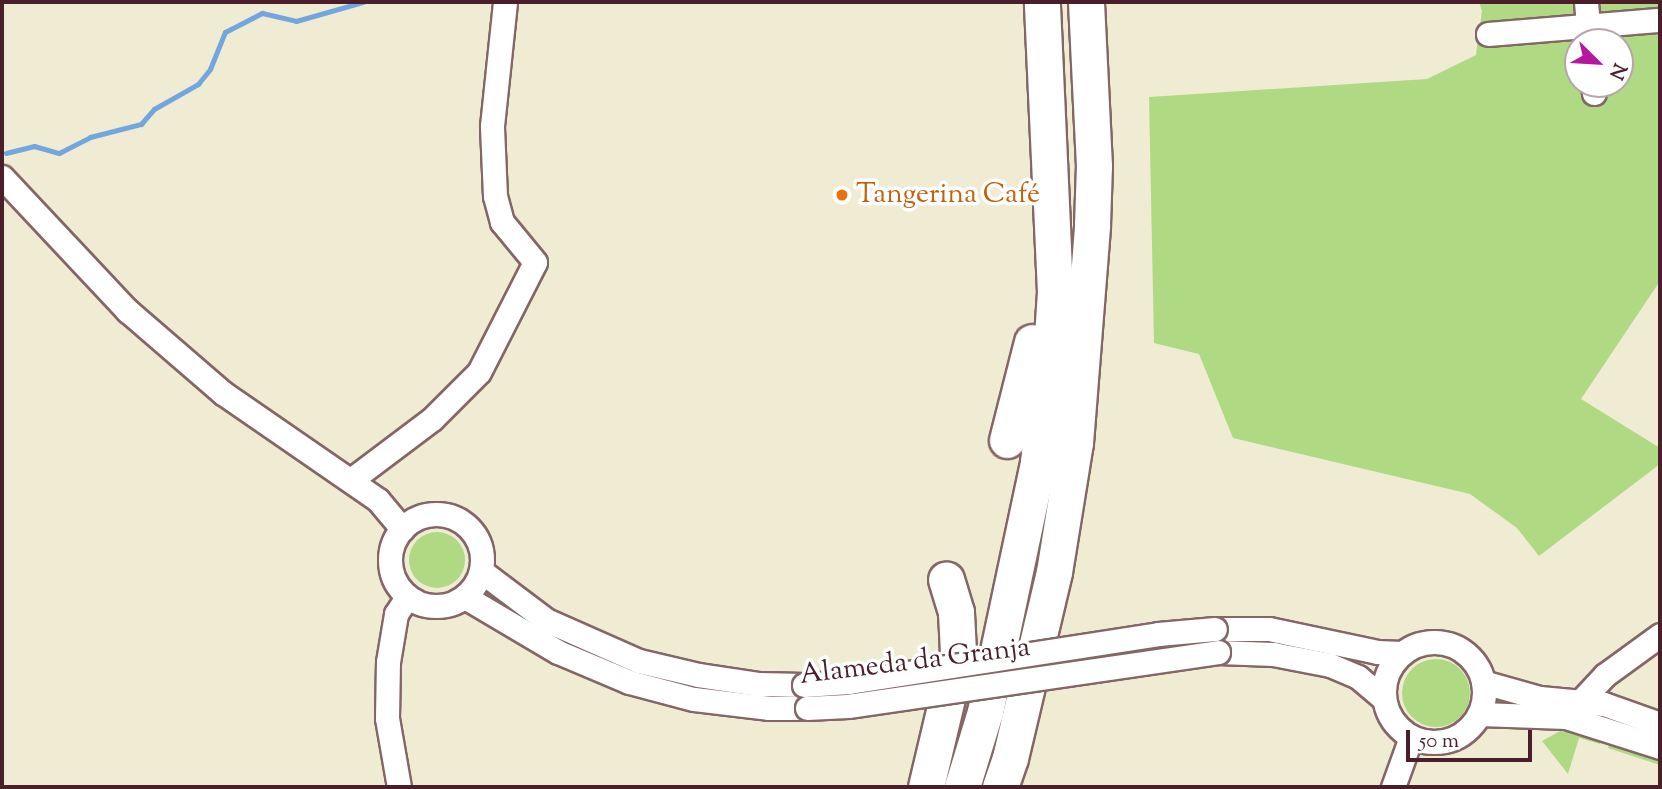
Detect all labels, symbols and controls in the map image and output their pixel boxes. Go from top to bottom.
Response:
north arrow [1564,28,1634,98]
text: N [1601,59,1632,83]
place label: Tangerina Café [856,178,1040,212]
marker: Tangerina Café [834,187,850,203]
street label: Alameda da Granja [798,631,1032,693]
scale bar [1410,716,1536,760]
text: 50 m [1419,727,1459,757]

